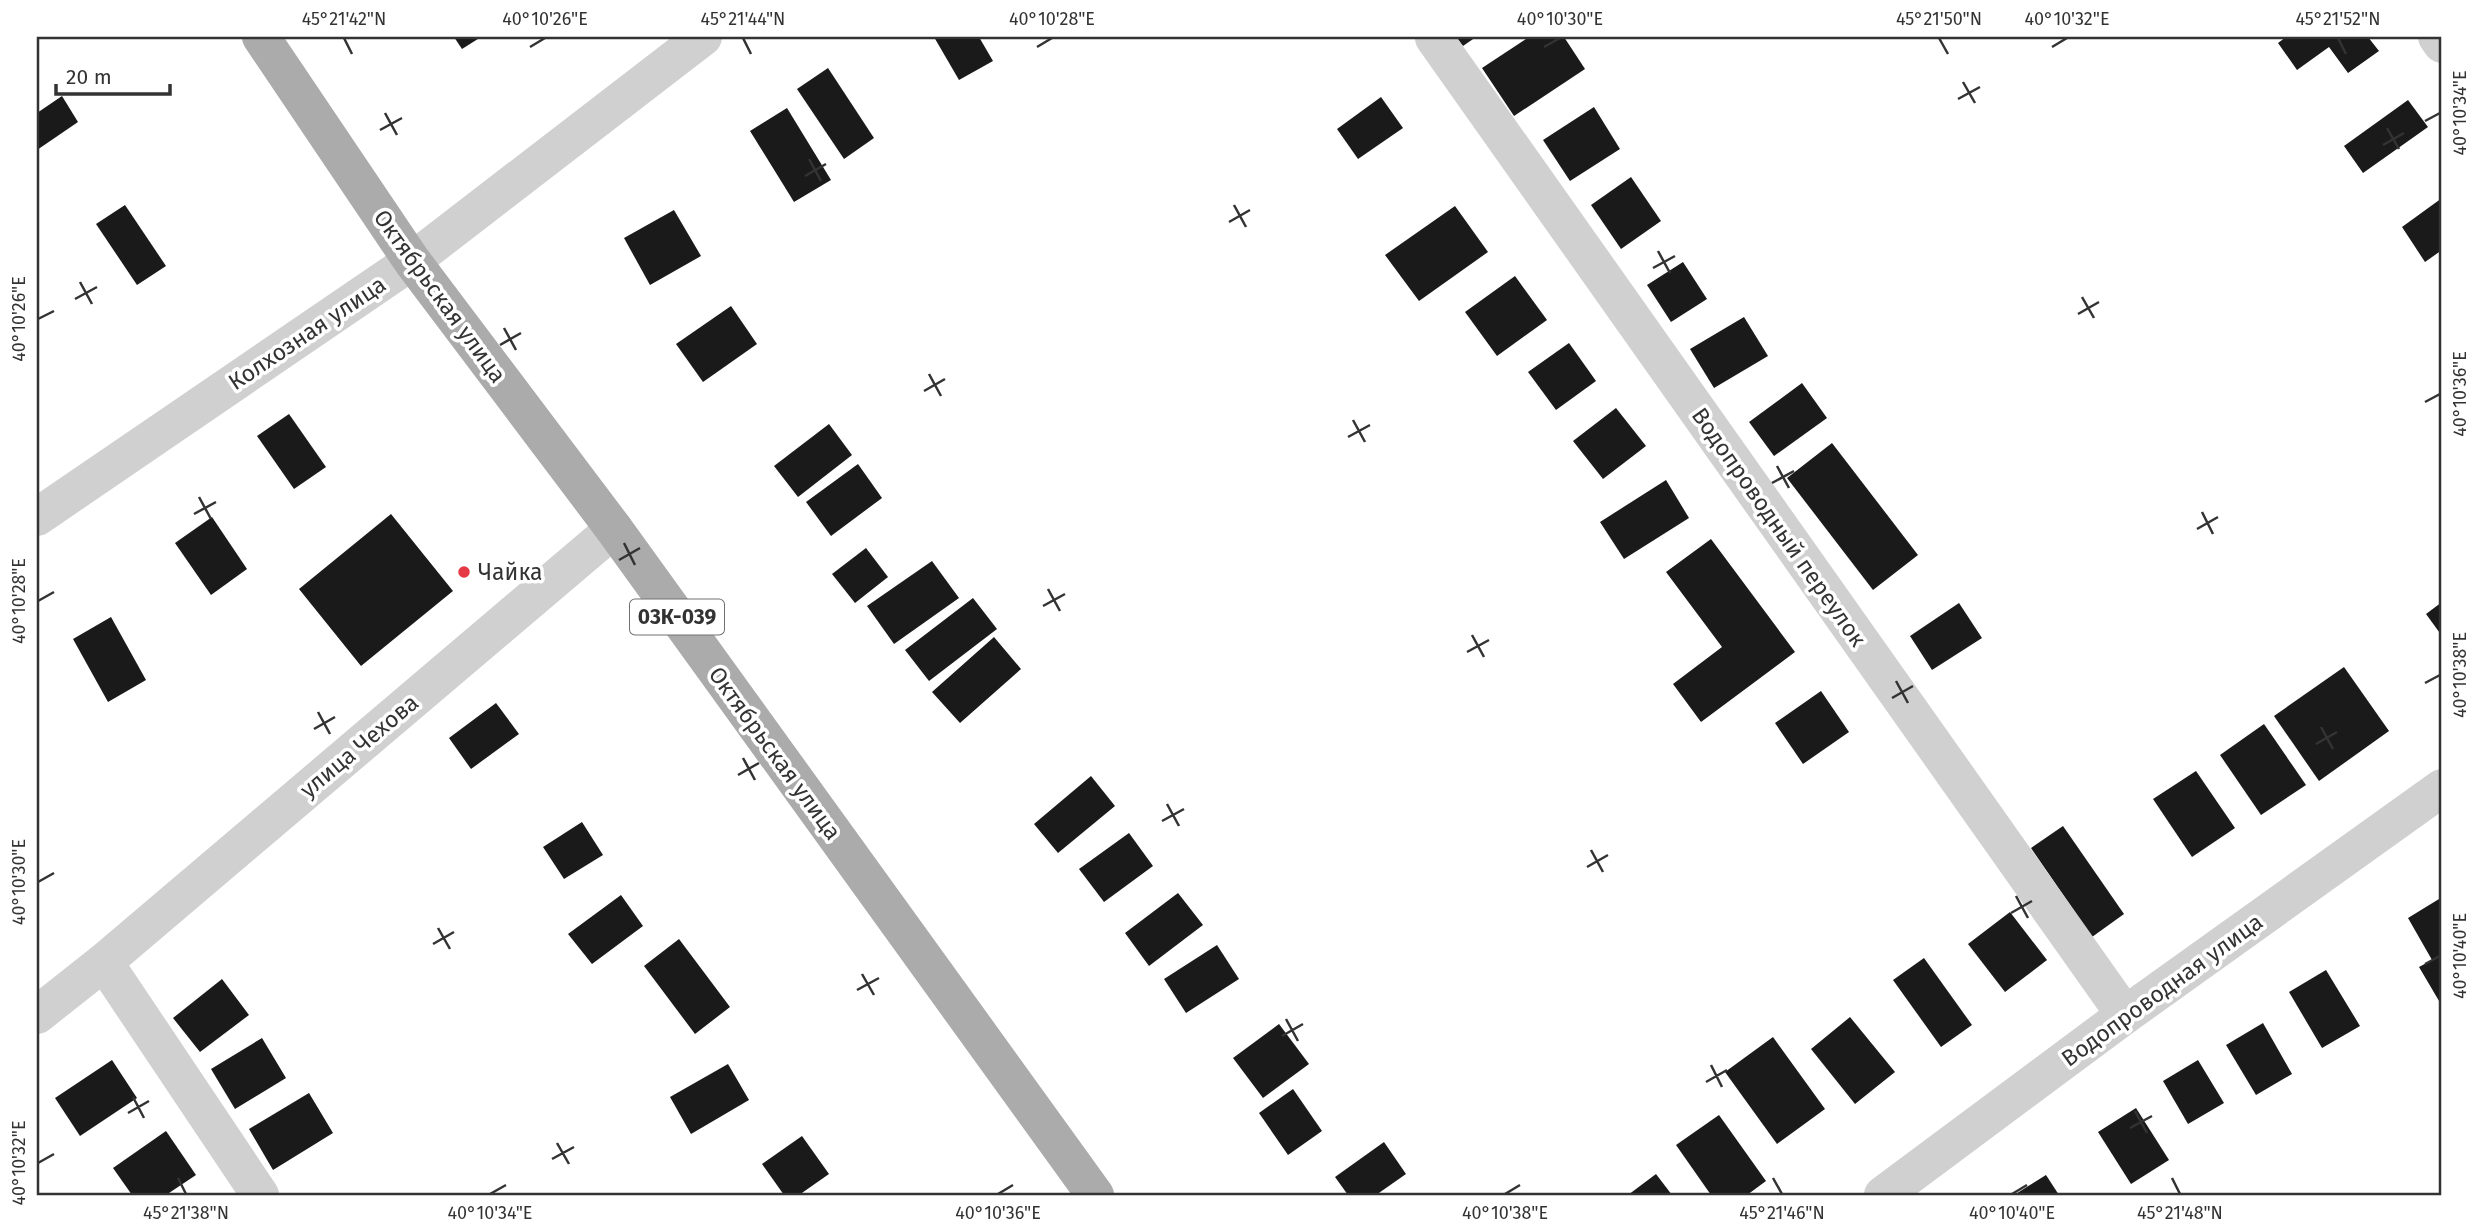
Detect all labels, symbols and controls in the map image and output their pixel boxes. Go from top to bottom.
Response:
text: 45°21'42"N [302,8,386,30]
text: 40°10'26"E [502,8,588,30]
text: 45°21'44"N [701,8,785,30]
text: 40°10'28"E [1009,8,1095,30]
text: 40°10'30"E [1517,8,1603,30]
text: 45°21'50"N [1896,8,1982,30]
text: 40°10'32"E [2024,8,2110,30]
text: 45°21'52"N [2295,8,2381,30]
scale bar [56,52,170,96]
text: 20 m [66,64,112,90]
text: 40°10'34"E [2449,70,2471,156]
street label: Октябрьская улица [368,204,512,388]
street label: Колхозная улица [223,270,391,396]
text: 40°10'26"E [8,276,30,362]
text: 40°10'36"E [2449,351,2471,437]
street label: Водопроводный переулок [1686,402,1872,652]
text: 40°10'28"E [8,558,30,644]
place label: Чайка [478,558,543,586]
marker: Чайка [456,564,472,580]
road number: 03К-039 [630,600,724,634]
text: 40°10'38"E [2449,632,2471,718]
street label: Октябрьская улица [703,661,847,845]
street label: улица Чехова [294,688,424,804]
text: 40°10'30"E [8,839,30,925]
street label: Водопроводная улица [2056,908,2268,1072]
text: 40°10'40"E [2449,913,2471,999]
text: 40°10'32"E [8,1120,30,1206]
text: 45°21'38"N [143,1202,229,1224]
text: 40°10'34"E [447,1202,533,1224]
text: 40°10'36"E [955,1202,1041,1224]
text: 40°10'38"E [1462,1202,1548,1224]
text: 45°21'46"N [1739,1202,1825,1224]
text: 40°10'40"E [1969,1202,2055,1224]
text: 45°21'48"N [2137,1202,2223,1224]

